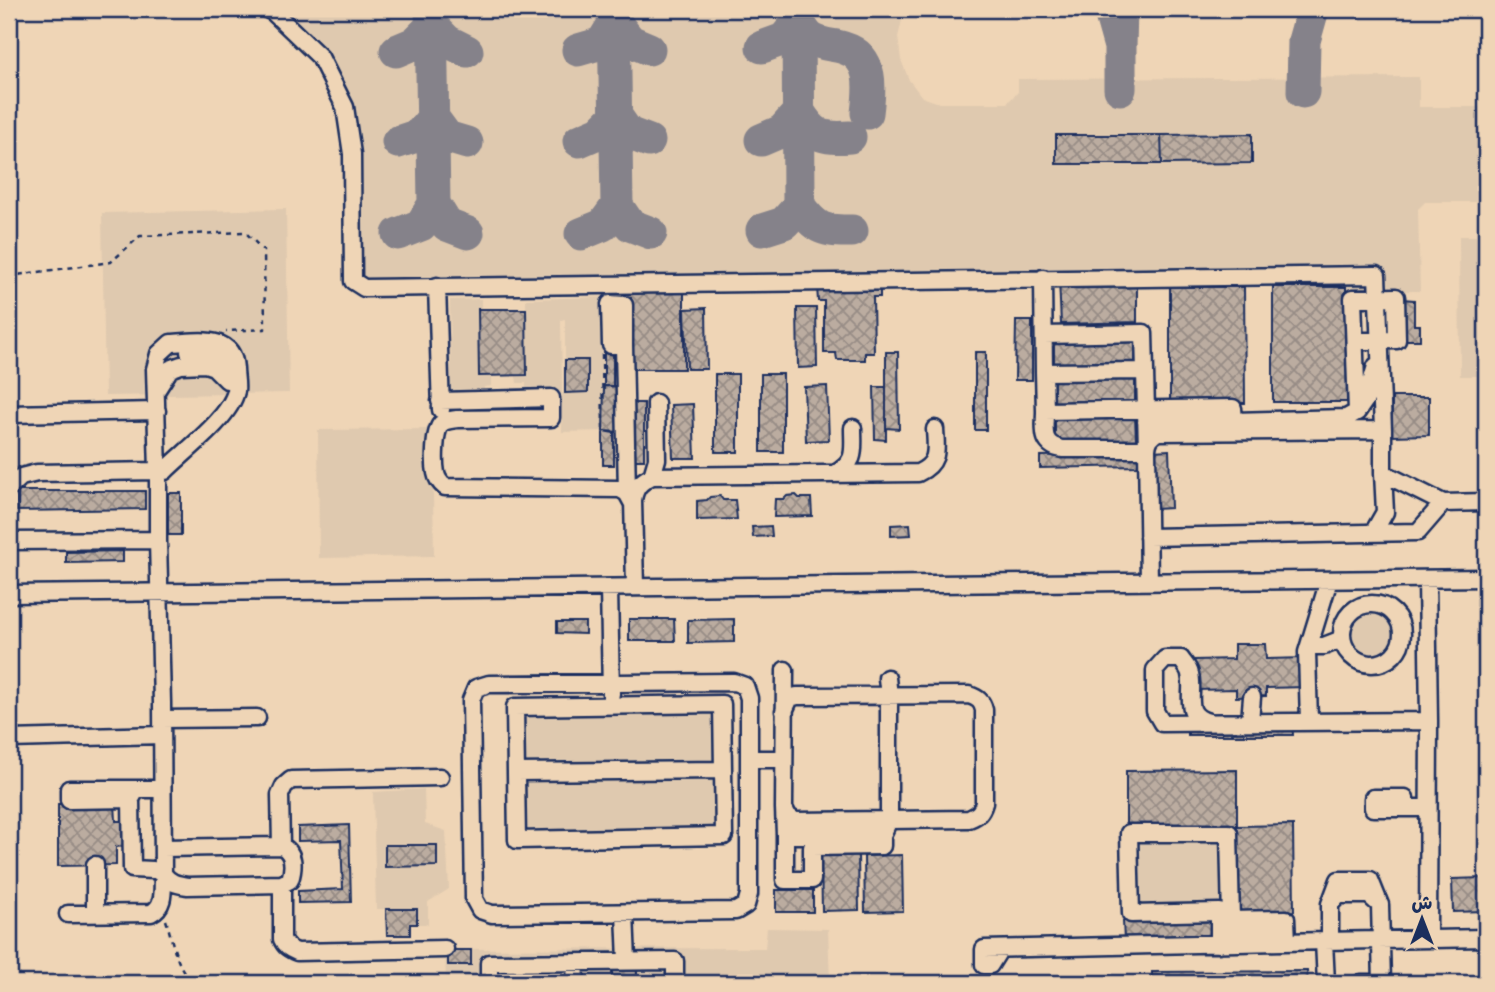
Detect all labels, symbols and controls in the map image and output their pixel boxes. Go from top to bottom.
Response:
north arrow [1386,884,1456,954]
text: ش [1412,892,1433,914]

